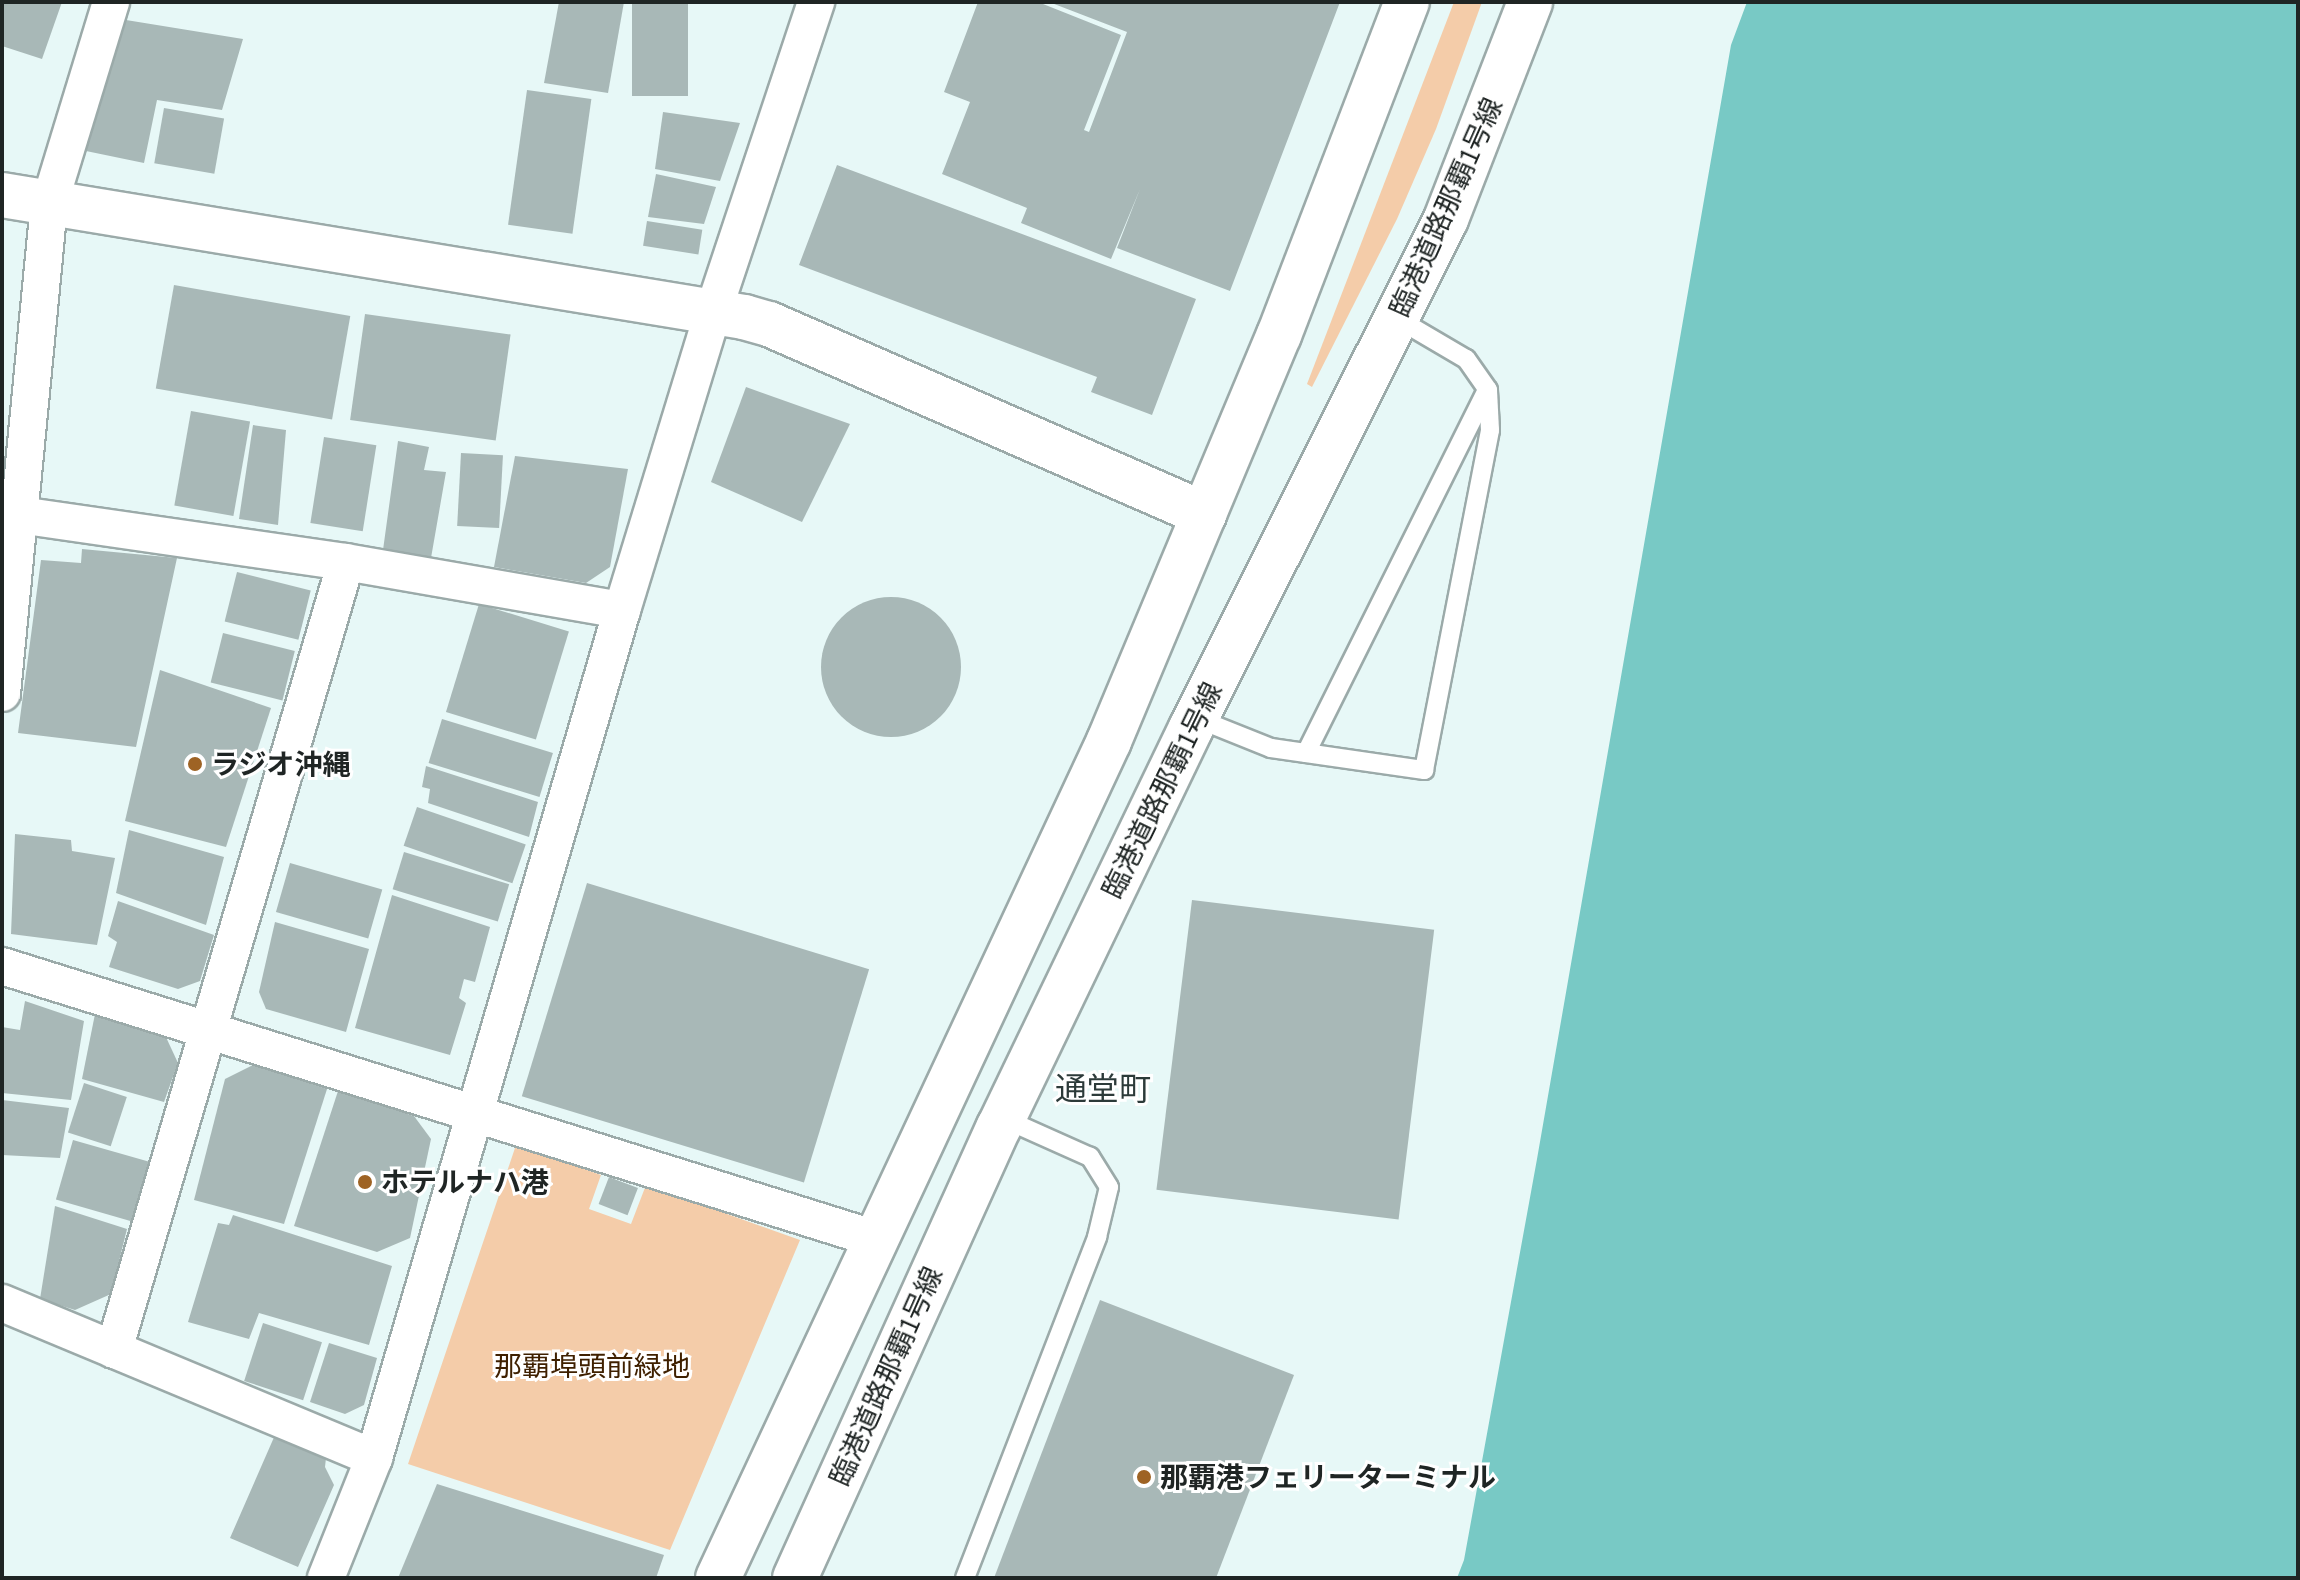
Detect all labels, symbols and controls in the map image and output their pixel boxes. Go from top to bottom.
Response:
street label: 臨港道路那覇1号線 [1383,92,1509,322]
street label: 臨港道路那覇1号線 [1095,676,1229,904]
place label: ラジオ沖縄 [211,747,351,781]
marker: ラジオ沖縄 [186,755,204,773]
district label: 通堂町 [1055,1070,1151,1108]
place label: ホテルナハ港 [381,1165,549,1199]
marker: ホテルナハ港 [356,1173,374,1191]
street label: 臨港道路那覇1号線 [823,1261,949,1491]
park label: 那覇埠頭前緑地 [494,1349,690,1383]
place label: 那覇港フェリーターミナル [1160,1460,1496,1494]
marker: 那覇港フェリーターミナル [1135,1468,1153,1486]

